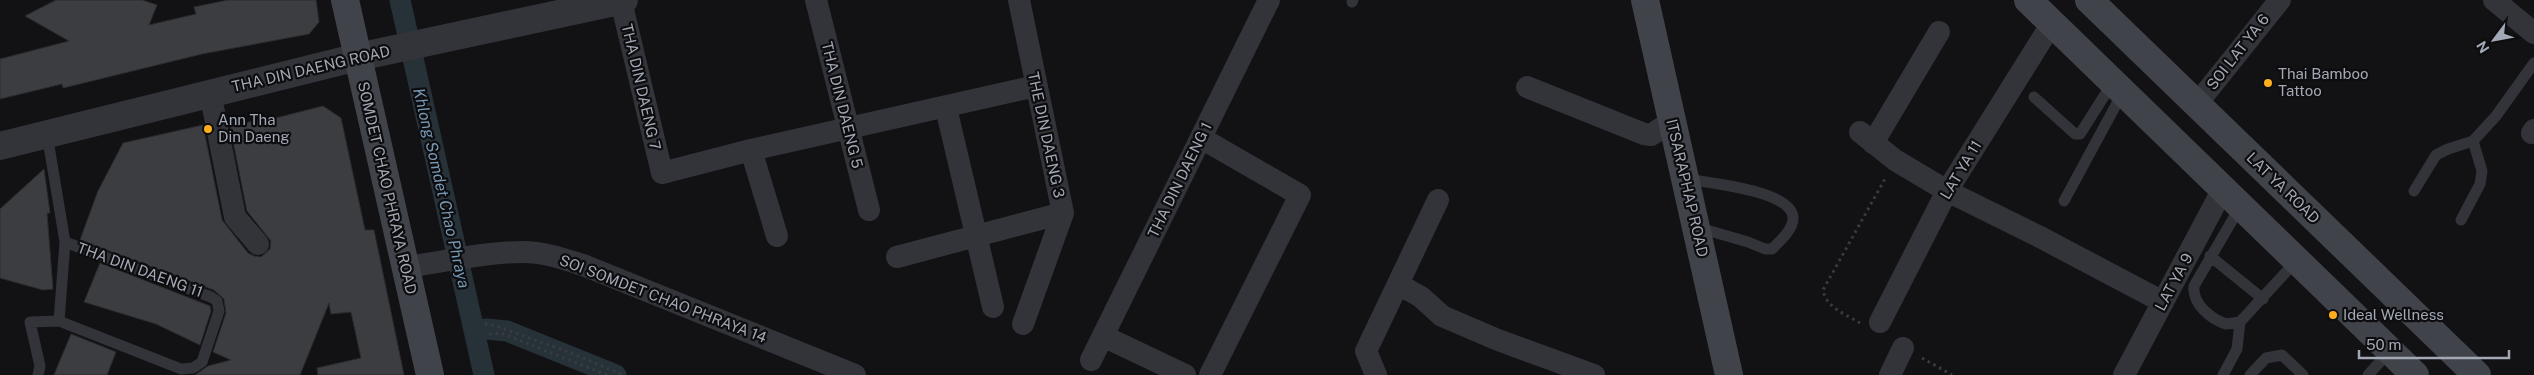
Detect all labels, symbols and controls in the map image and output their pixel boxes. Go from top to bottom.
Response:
street label: SOI LAT YA 6 [2203,11,2272,93]
north arrow [2469,15,2519,65]
street label: THA DIN DAENG 7 [619,22,664,152]
text: N [2473,38,2493,56]
street label: THA DIN DAENG 5 [819,40,866,170]
street label: THA DIN DAENG ROAD [230,42,392,95]
place label: Thai Bamboo Tattoo [2278,65,2368,99]
street label: THE DIN DAENG 3 [1025,70,1068,199]
marker: Thai Bamboo Tattoo [2262,77,2274,89]
street label: SOMDET CHAO PHRAYA ROAD [355,80,420,296]
water label: Khlong Somdet Chao Phraya [409,86,474,290]
place label: Ann Tha Din Daeng [218,111,290,145]
street label: ITSARAPHAP ROAD [1663,117,1712,258]
street label: THA DIN DAENG 1 [1144,119,1215,240]
marker: Ann Tha Din Daeng [202,123,214,135]
street label: LAT YA 11 [1936,137,1985,202]
street label: LAT YA ROAD [2243,149,2323,227]
street label: THA DIN DAENG 11 [75,239,205,300]
street label: LAT YA 9 [2151,250,2196,313]
street label: SOI SOMDET CHAO PHRAYA 14 [557,251,769,346]
place label: Ideal Wellness [2343,306,2444,323]
marker: Ideal Wellness [2327,309,2339,321]
scale bar [2359,328,2509,360]
text: 50 m [2366,336,2401,353]

